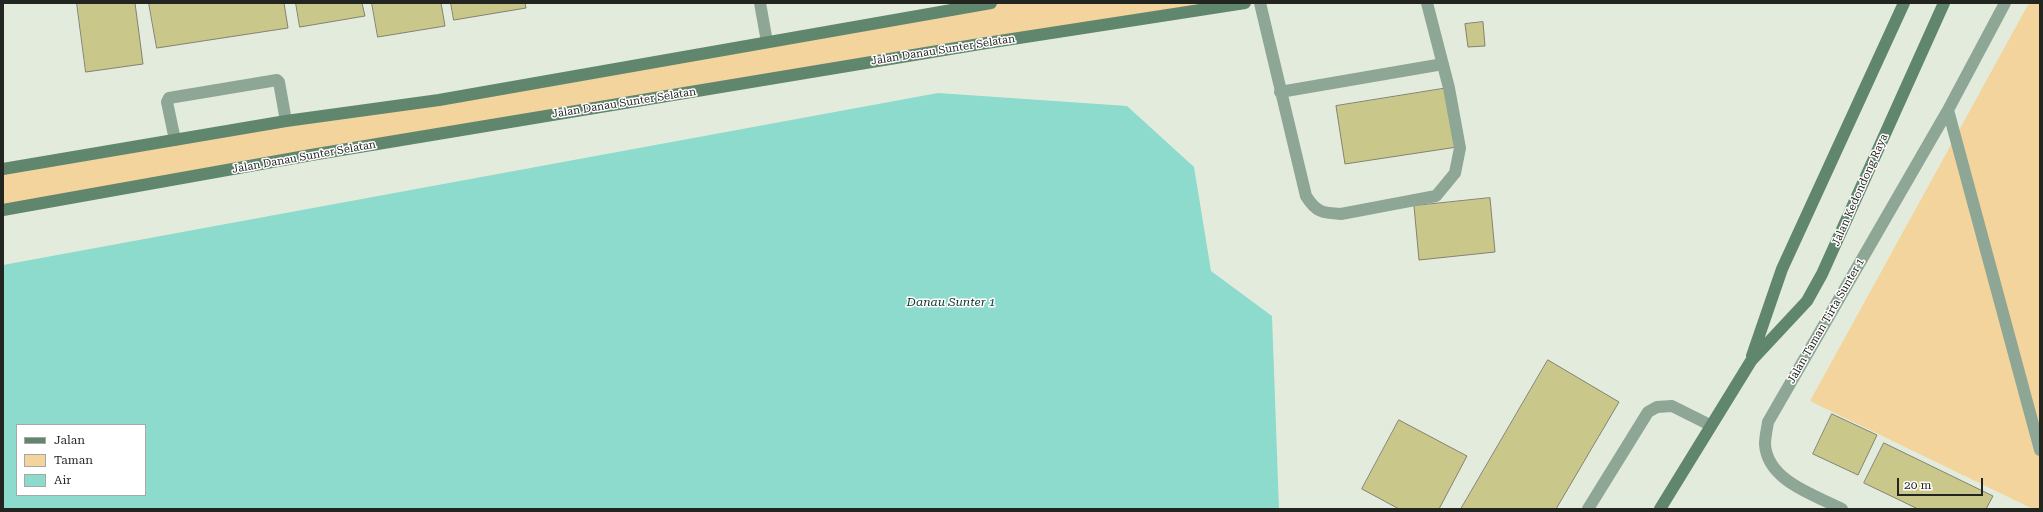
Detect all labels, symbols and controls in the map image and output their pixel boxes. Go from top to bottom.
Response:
street label: Jalan Danau Sunter Selatan [870,32,1016,68]
street label: Jalan Danau Sunter Selatan [551,85,697,121]
street label: Jalan Kedondong Raya [1829,132,1891,248]
street label: Jalan Danau Sunter Selatan [231,138,377,176]
street label: Jalan Taman Tirta Sunter 1 [1785,256,1867,386]
water label: Danau Sunter 1 [907,295,995,309]
legend [16,424,146,496]
text: Jalan [54,433,85,447]
text: Taman [54,453,93,467]
scale bar [1899,470,1985,496]
text: Air [54,473,71,487]
text: 20 m [1904,478,1931,492]

